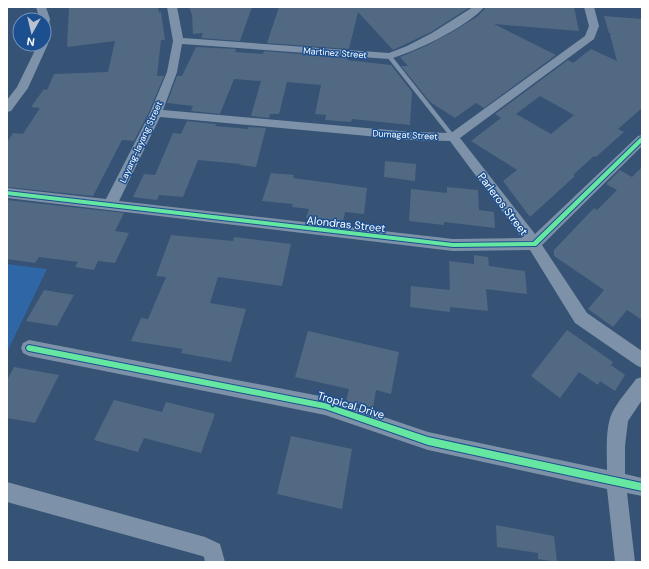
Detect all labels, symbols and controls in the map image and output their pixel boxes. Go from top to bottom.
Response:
north arrow [12,12,52,52]
text: N [26,34,36,49]
street label: Martinez Street [303,45,368,61]
street label: Layang-layang Street [117,99,165,185]
street label: Dumagat Street [372,127,438,143]
street label: Parleros Street [475,170,531,238]
street label: Alondras Street [306,213,386,235]
street label: Tropical Drive [316,388,386,422]

